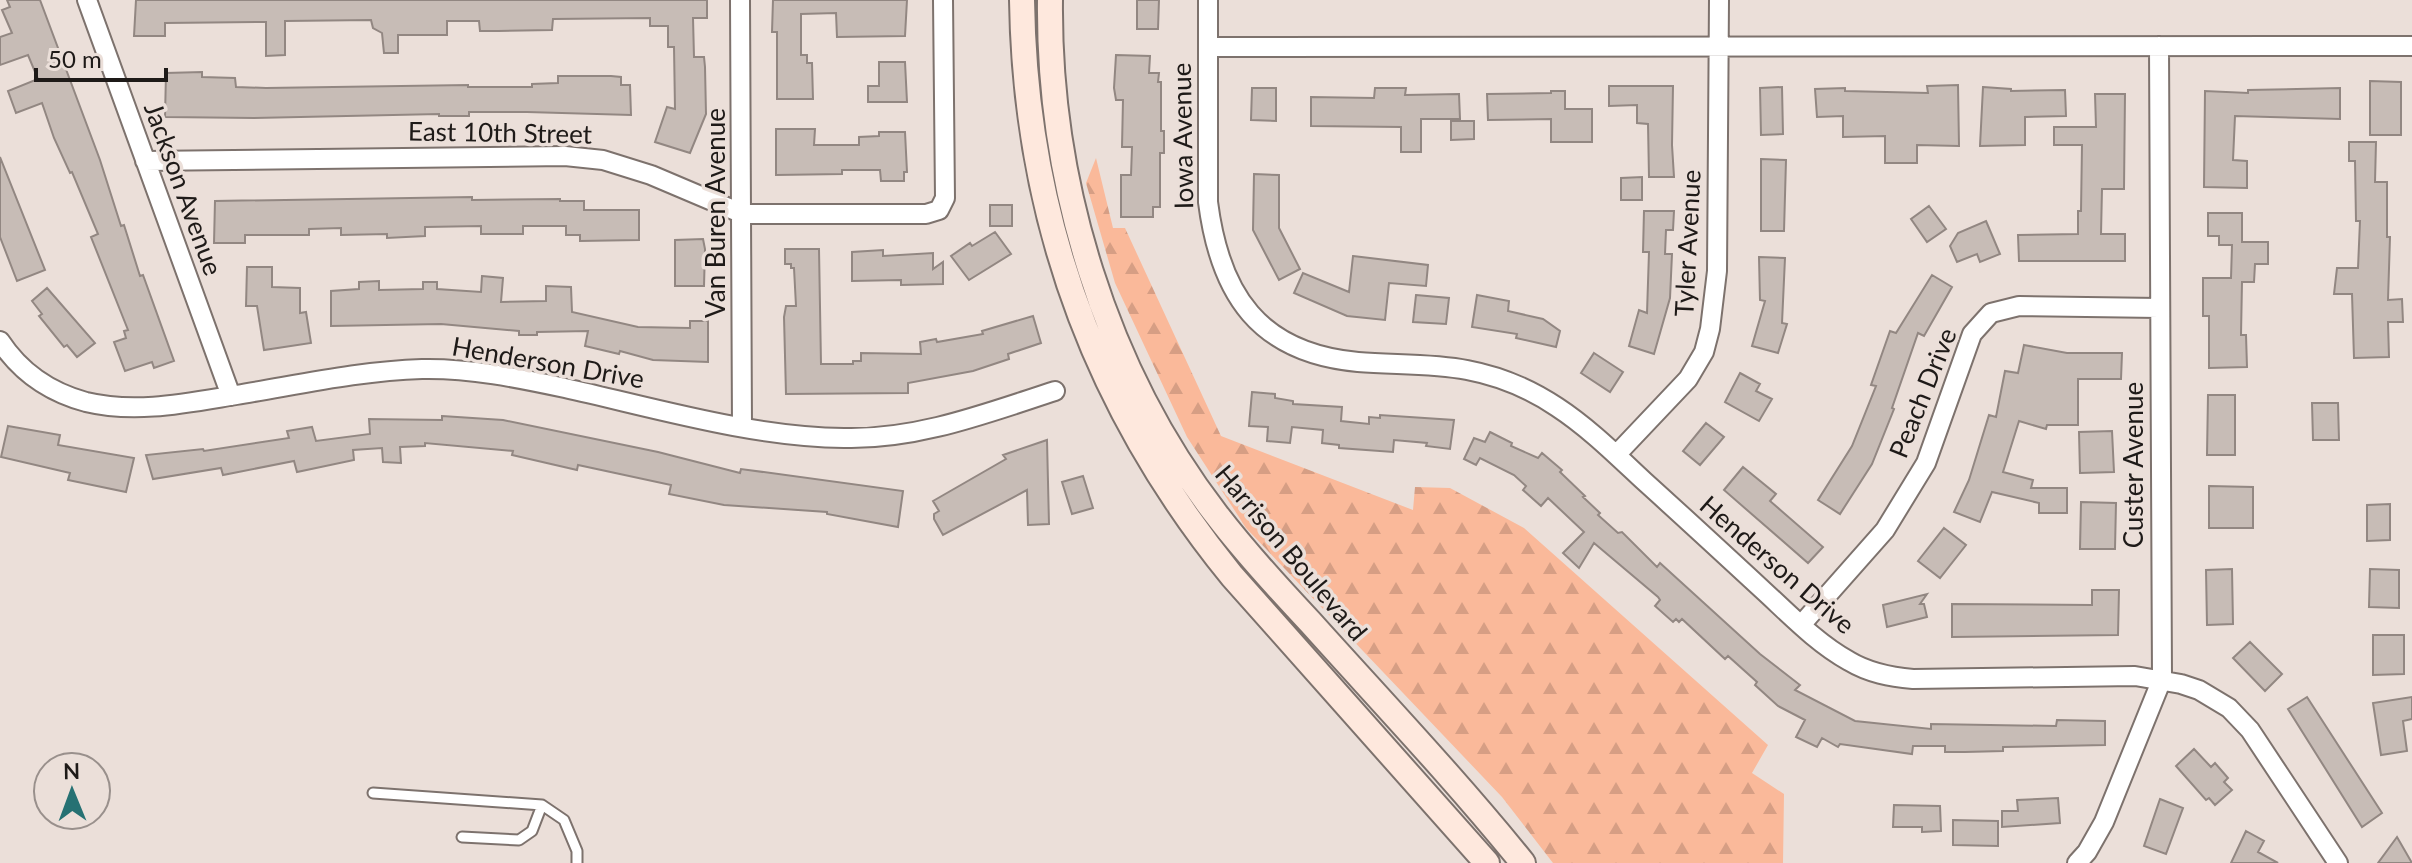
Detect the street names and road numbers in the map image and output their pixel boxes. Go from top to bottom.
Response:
street label: Iowa Avenue [1165,63,1199,210]
street label: Jackson Avenue [138,98,230,279]
street label: Van Buren Avenue [699,108,731,318]
street label: East 10th Street [408,114,593,150]
street label: Tyler Avenue [1667,169,1707,317]
street label: Peach Drive [1882,323,1963,462]
street label: Henderson Drive [450,329,647,395]
street label: Custer Avenue [2117,382,2149,548]
street label: Harrison Boulevard [1209,458,1375,647]
street label: Henderson Drive [1694,488,1862,640]

